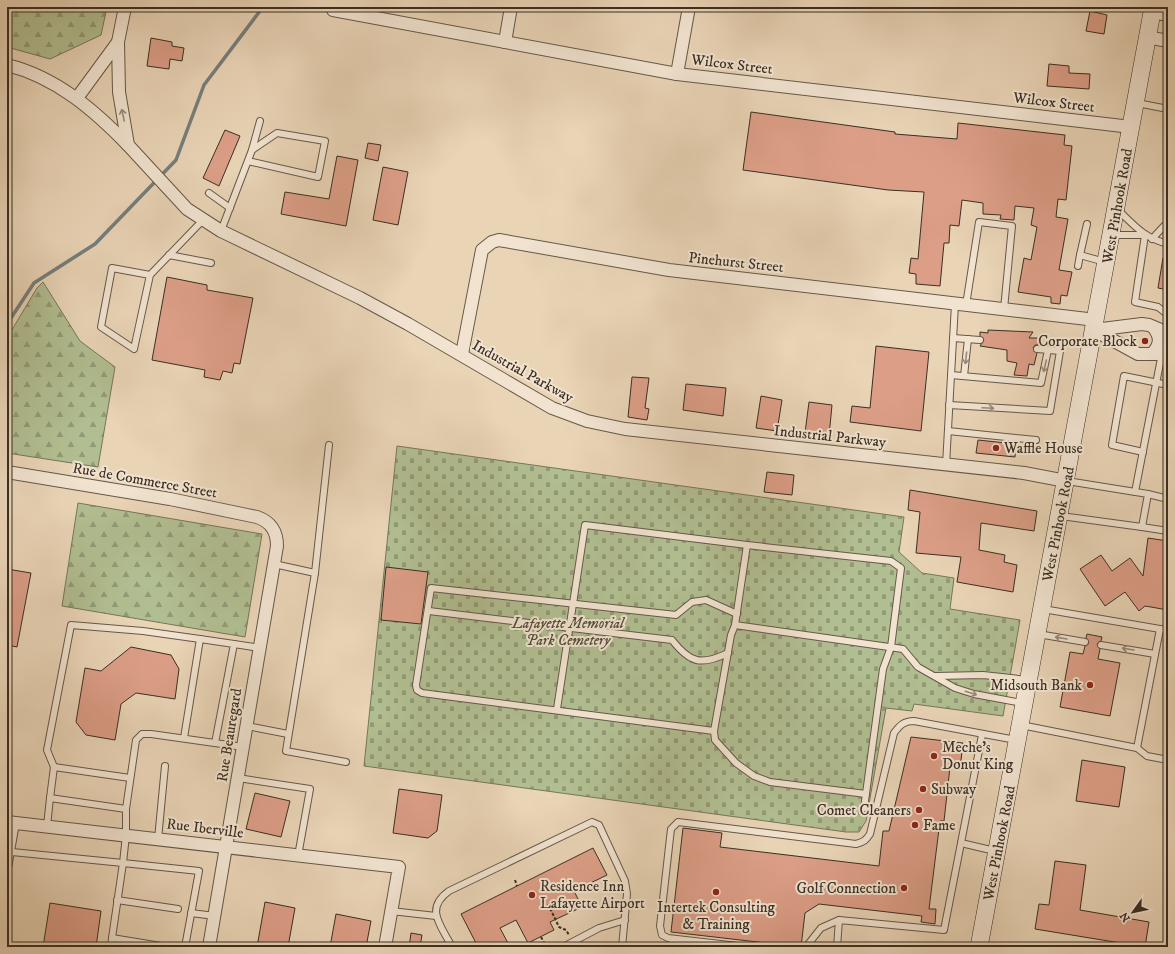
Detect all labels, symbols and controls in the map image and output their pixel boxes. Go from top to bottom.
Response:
street label: Wilcox Street [689,50,774,79]
street label: Wilcox Street [1011,88,1096,117]
one-way arrow [118,109,126,122]
street label: West Pinhook Road [1098,146,1137,266]
street label: Pinehurst Street [687,248,785,277]
place label: Corporate Block [1038,332,1138,351]
street label: Industrial Parkway [469,336,578,408]
marker: Corporate Block [1140,336,1150,346]
one-way arrow [963,351,970,364]
one-way arrow [1040,359,1048,372]
one-way arrow [981,404,994,411]
street label: Industrial Parkway [773,421,888,452]
place label: Waffle House [1003,439,1083,458]
marker: Waffle House [991,443,1001,453]
street label: Rue de Commerce Street [71,458,219,503]
street label: West Pinhook Road [1038,464,1079,584]
park label: Lafayette Memorial Park Cemetery [511,614,626,650]
one-way arrow [1055,634,1068,642]
one-way arrow [1122,645,1135,653]
place label: Midsouth Bank [990,676,1083,695]
marker: Midsouth Bank [1085,680,1095,690]
street label: Rue Beauregard [213,686,246,783]
one-way arrow [964,690,977,697]
place label: Meche's Donut King [942,738,1014,774]
marker: Meche's Donut King [929,751,939,761]
place label: Subway [931,780,977,799]
street label: West Pinhook Road [979,783,1020,903]
marker: Subway [918,784,928,794]
place label: Comet Cleaners [817,801,911,820]
marker: Comet Cleaners [914,805,924,815]
street label: Rue Iberville [165,814,245,843]
place label: Fame [923,816,956,835]
marker: Fame [910,820,920,830]
place label: Residence Inn Lafayette Airport [540,877,645,913]
place label: Golf Connection [796,879,896,898]
marker: Golf Connection [899,883,909,893]
marker: Intertek Consulting & Training [711,887,721,897]
marker: Residence Inn Lafayette Airport [527,890,537,900]
north arrow [1113,892,1153,932]
place label: Intertek Consulting & Training [657,898,776,934]
text: N [1117,909,1134,925]

